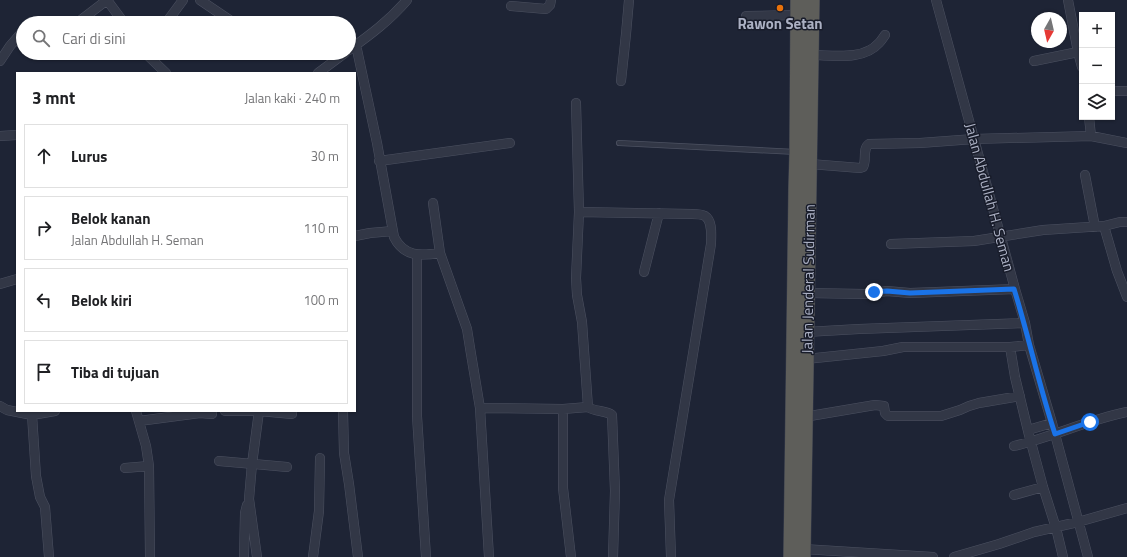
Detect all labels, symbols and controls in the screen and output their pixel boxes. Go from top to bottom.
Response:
marker: Rawon Setan [775,3,785,13]
place label: Rawon Setan [737,12,823,35]
north arrow [1031,12,1067,48]
map controls [1079,12,1115,120]
button: + [1079,12,1115,48]
search box [16,16,356,60]
icon: search [30,27,52,49]
text: Cari di sini [62,27,126,50]
button: − [1079,48,1115,84]
button: layers [1079,84,1115,120]
text: 3 mnt [32,85,75,111]
text: Jalan kaki · 240 m [244,88,340,108]
street label: Jalan Abdullah H. Seman [959,120,1021,274]
icon: ahead [33,145,55,167]
text: Lurus [71,145,107,168]
text: 30 m [311,146,339,166]
street label: Jalan Jenderal Sudirman [795,204,821,354]
text: Belok kanan [71,207,151,230]
icon: right [33,217,55,239]
text: 110 m [303,218,339,238]
text: Jalan Abdullah H. Seman [71,230,204,250]
route end [865,283,883,301]
icon: left [33,289,55,311]
text: Belok kiri [71,289,132,312]
text: 100 m [303,290,339,310]
icon: arrive [33,361,55,383]
text: Tiba di tujuan [71,361,159,384]
route start [1081,413,1099,431]

